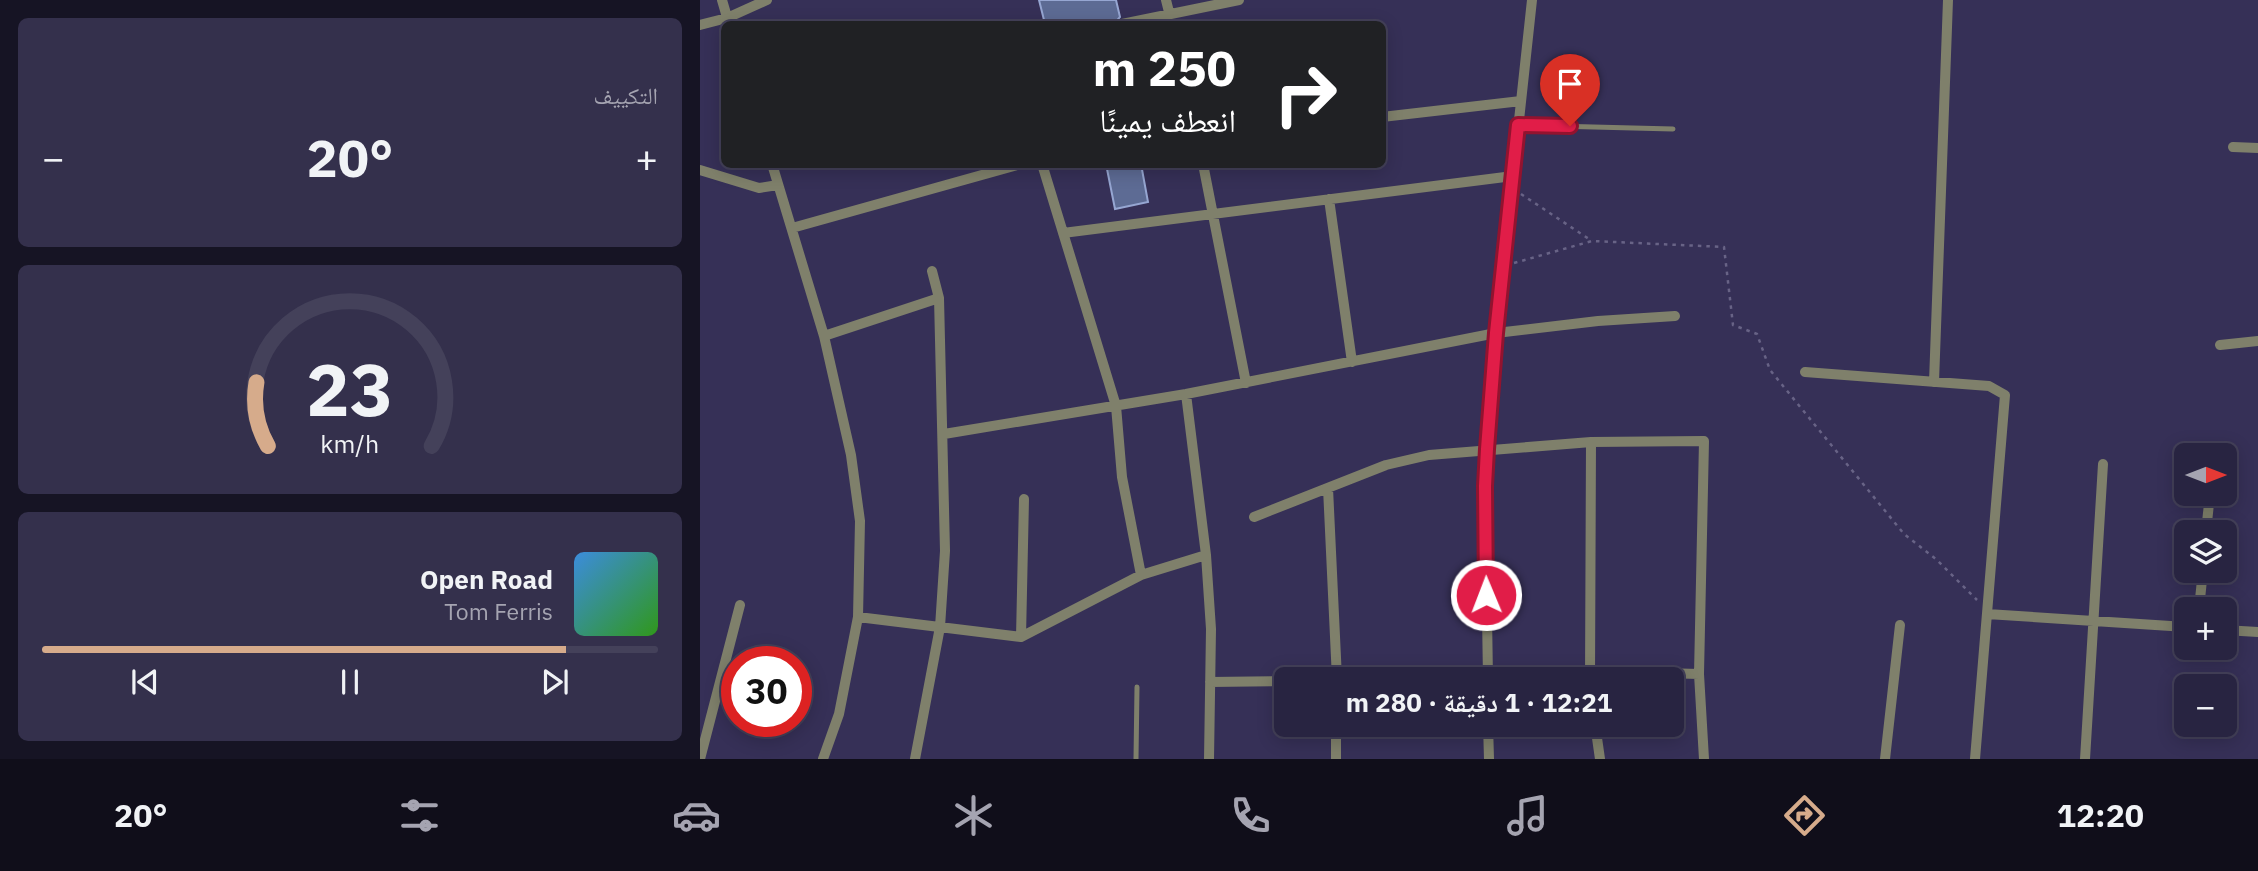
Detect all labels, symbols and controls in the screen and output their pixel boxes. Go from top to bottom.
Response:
text: 250 m [1092,36,1236,99]
icon: right [1260,49,1351,140]
pin [1540,54,1600,126]
icon: arrive [1551,65,1589,103]
text: التكييف [593,80,658,110]
text: انعطف يمينًا [1099,99,1236,141]
text: 20° [307,124,393,191]
text: − [42,133,65,182]
text: + [635,133,658,182]
text: 23 [306,341,394,436]
text: km/h [321,426,379,459]
north arrow [2174,443,2236,506]
map controls [2174,443,2237,737]
button: layers [2174,520,2237,583]
position arrow [1449,558,1523,632]
text: Open Road [420,562,553,596]
text: Tom Ferris [444,596,553,626]
button: + [2174,597,2237,660]
speed limit sign: 30 [721,646,812,737]
icon: previous [126,663,164,701]
icon: pause [331,663,369,701]
icon: next [536,663,574,701]
button: − [2174,674,2237,737]
text: 12:21 · 1 دقيقة · 280 m [1346,685,1612,719]
icon: filters [395,791,444,840]
icon: car [672,791,721,840]
icon: climate [949,791,998,840]
icon: phone [1226,791,1275,840]
icon: music [1503,791,1552,840]
icon: directions [1780,791,1829,840]
text: 20° [114,794,167,836]
text: 12:20 [2057,794,2144,836]

